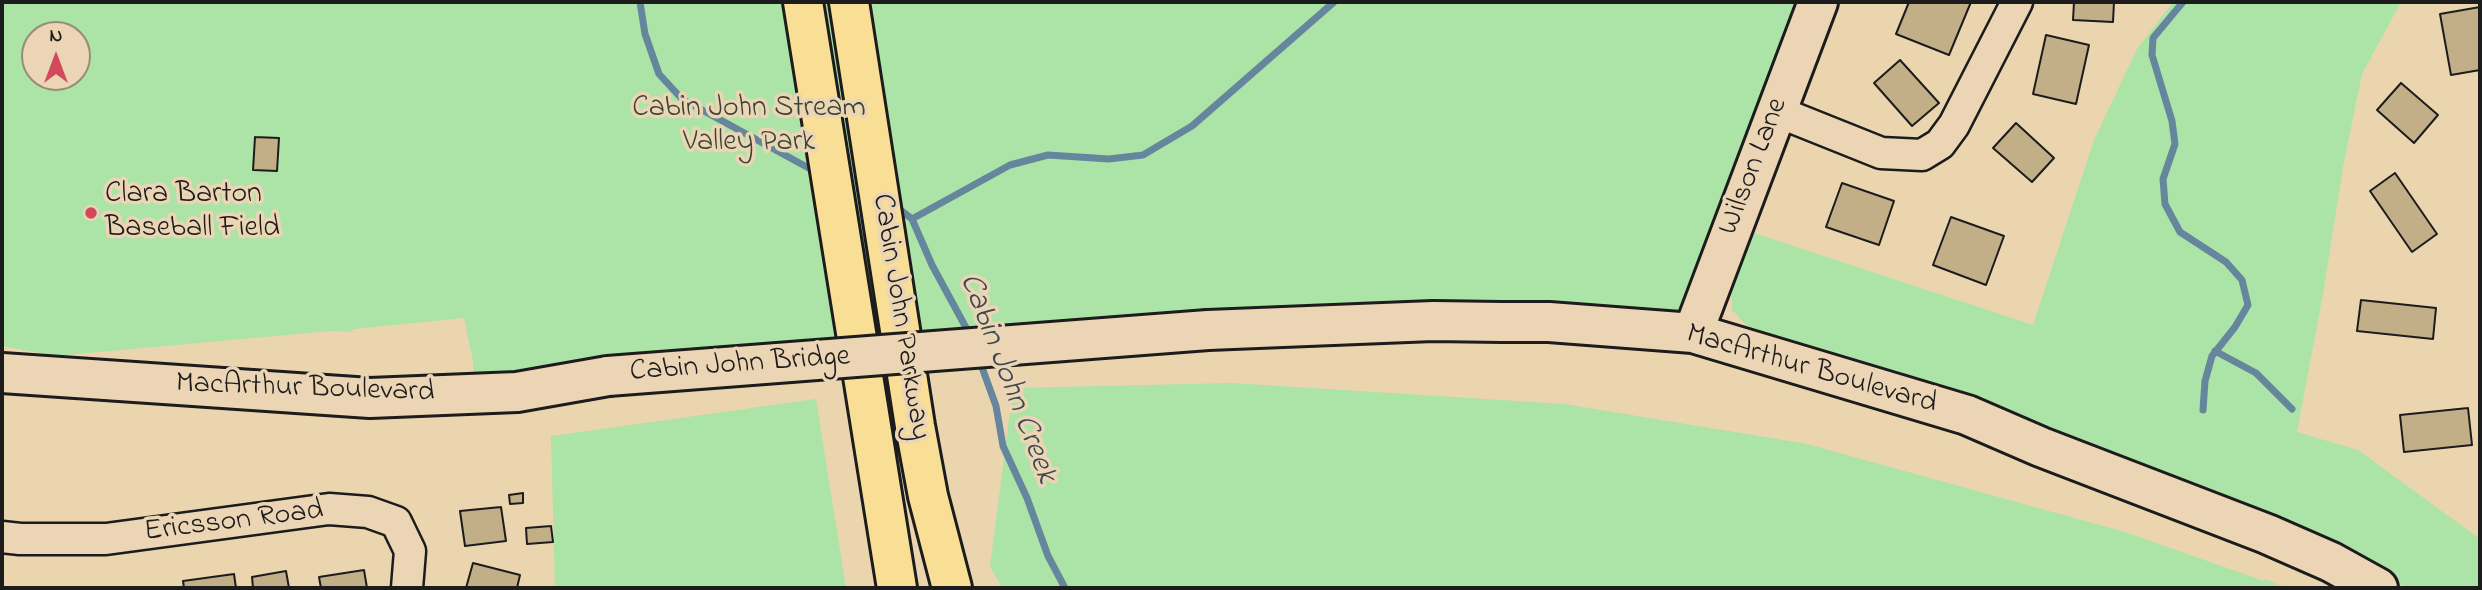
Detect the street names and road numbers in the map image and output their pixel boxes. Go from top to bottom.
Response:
street label: Wilson Lane [1712,93,1798,241]
street label: Cabin John Parkway [862,191,936,443]
street label: MacArthur Boulevard [1682,318,1940,424]
street label: Cabin John Bridge [629,340,851,392]
street label: MacArthur Boulevard [175,367,435,413]
street label: Ericsson Road [143,494,325,552]

